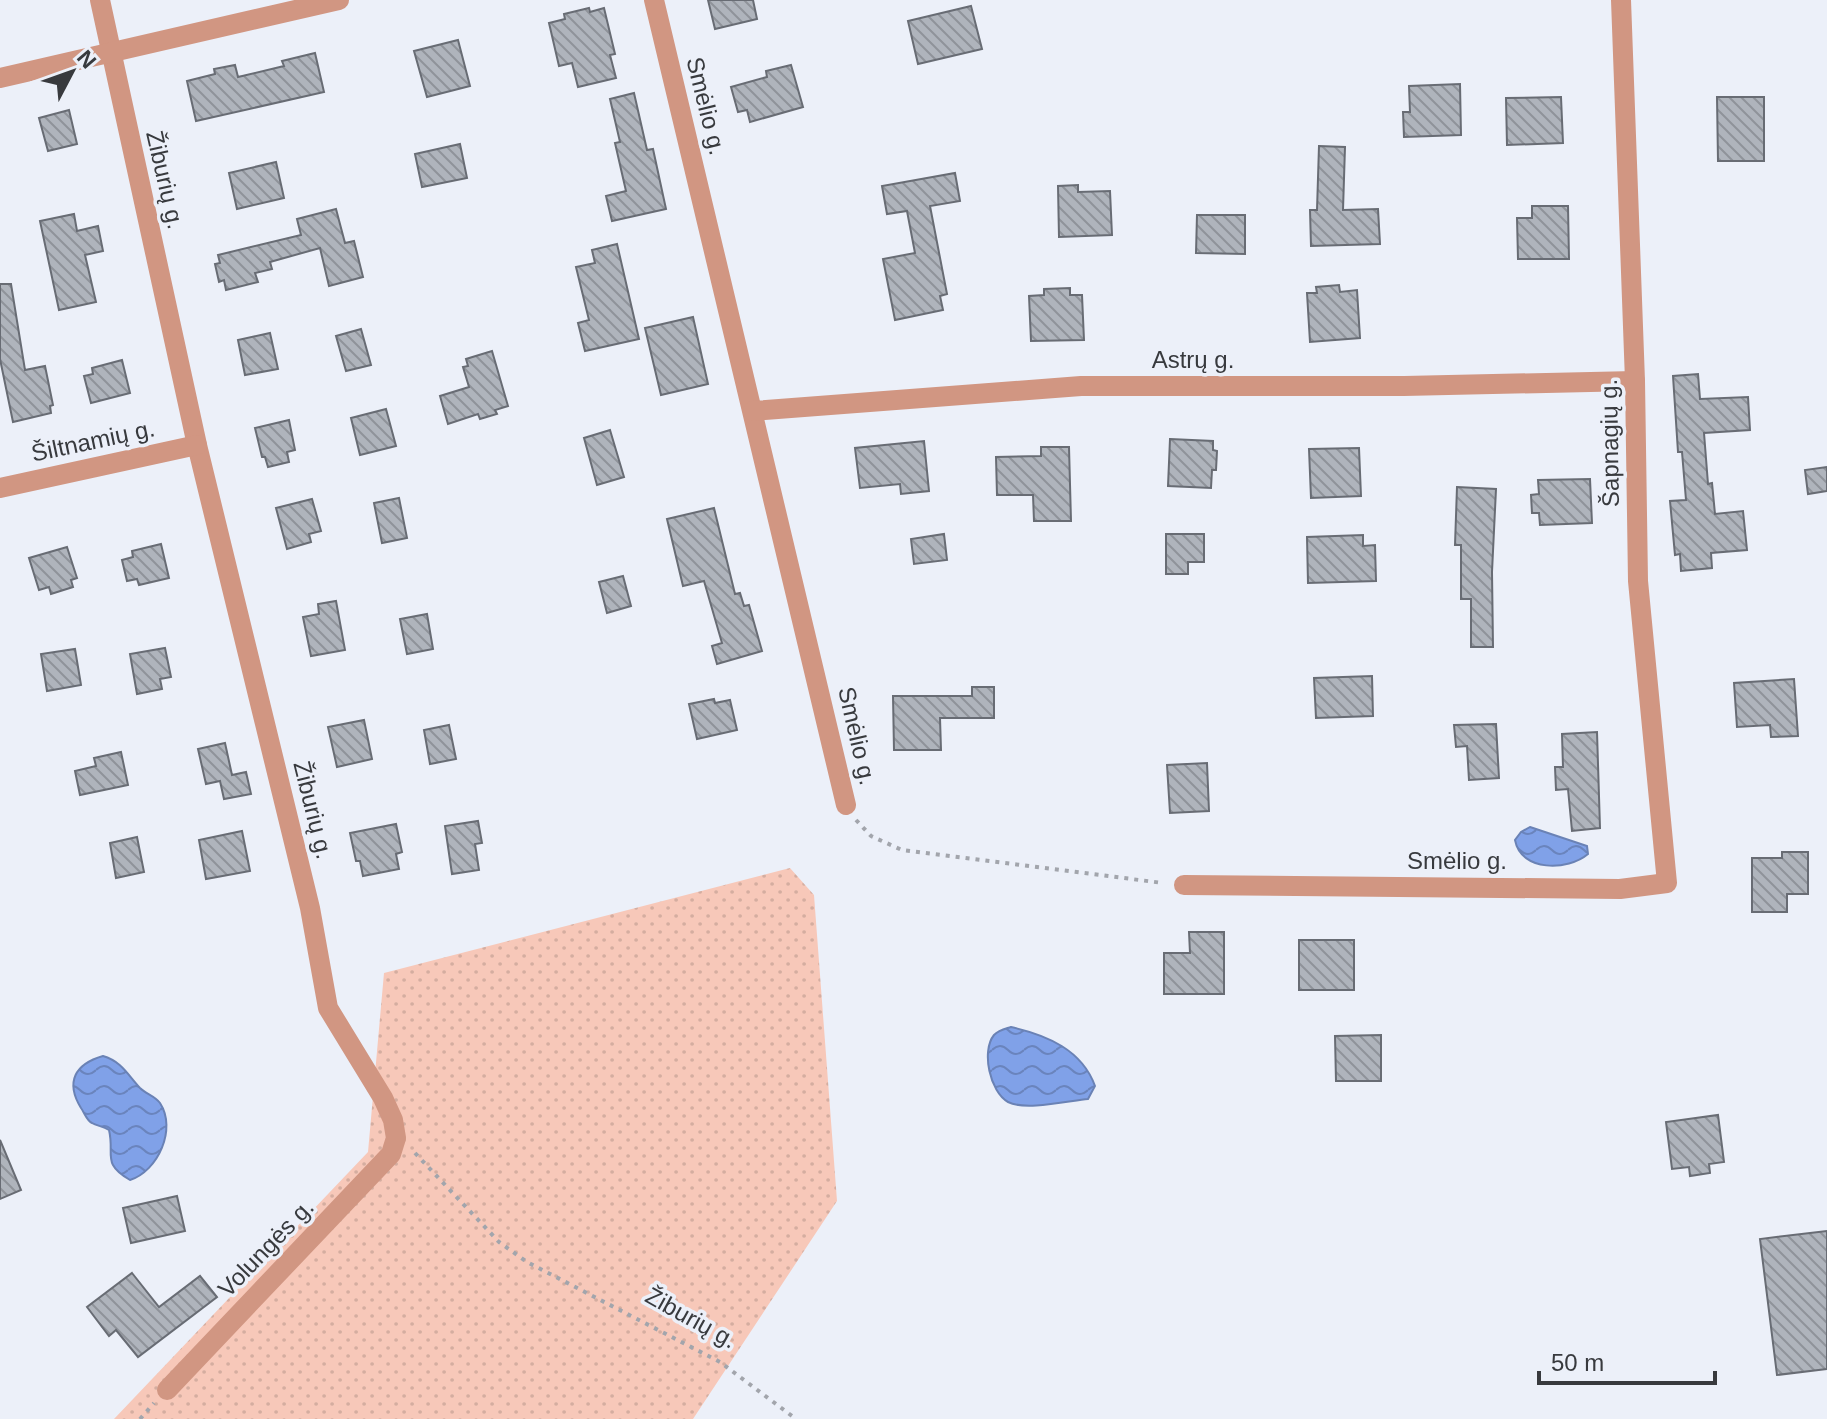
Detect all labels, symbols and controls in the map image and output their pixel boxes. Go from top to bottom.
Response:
north arrow [32,32,112,112]
text: N [72,45,101,73]
street label: Smėlio g. [681,54,732,158]
street label: Žiburių g. [141,128,190,232]
street label: Astrų g. [1152,346,1234,373]
street label: Šapnagių g. [1595,379,1624,507]
street label: Šiltnamių g. [29,414,157,467]
street label: Smėlio g. [833,684,882,788]
street label: Žiburių g. [288,758,339,862]
street label: Smėlio g. [1407,847,1507,874]
street label: Volungės g. [212,1193,319,1302]
street label: Žiburių g. [641,1282,742,1354]
scale bar [1539,1335,1715,1385]
text: 50 m [1551,1349,1604,1376]

